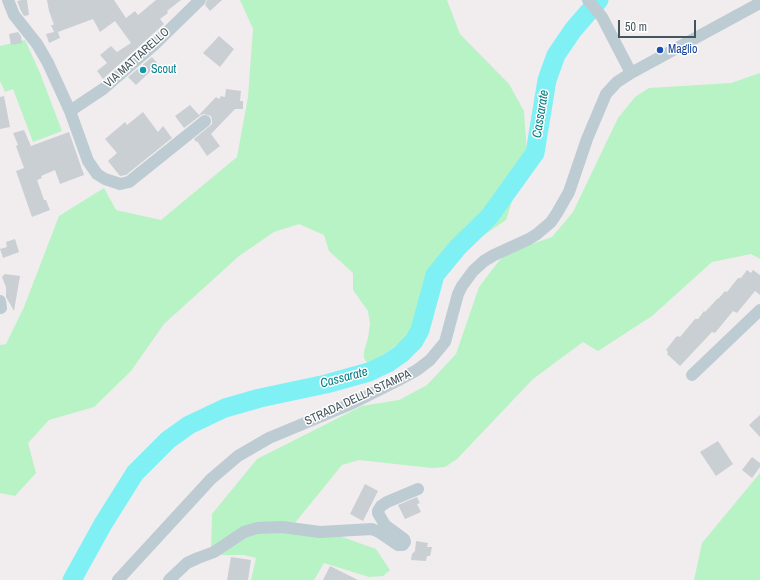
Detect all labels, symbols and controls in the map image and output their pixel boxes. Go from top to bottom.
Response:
scale bar [620,12,698,38]
text: 50 m [625,19,647,35]
street label: VIA MATTARELLO [101,25,173,91]
place label: Maglio [668,43,698,57]
marker: Maglio [655,45,665,55]
place label: Scout [151,63,176,77]
marker: Scout [138,65,148,75]
water label: Cassarate [529,89,553,139]
water label: Cassarate [319,364,369,392]
street label: STRADA DELLA STAMPA [303,367,413,429]

